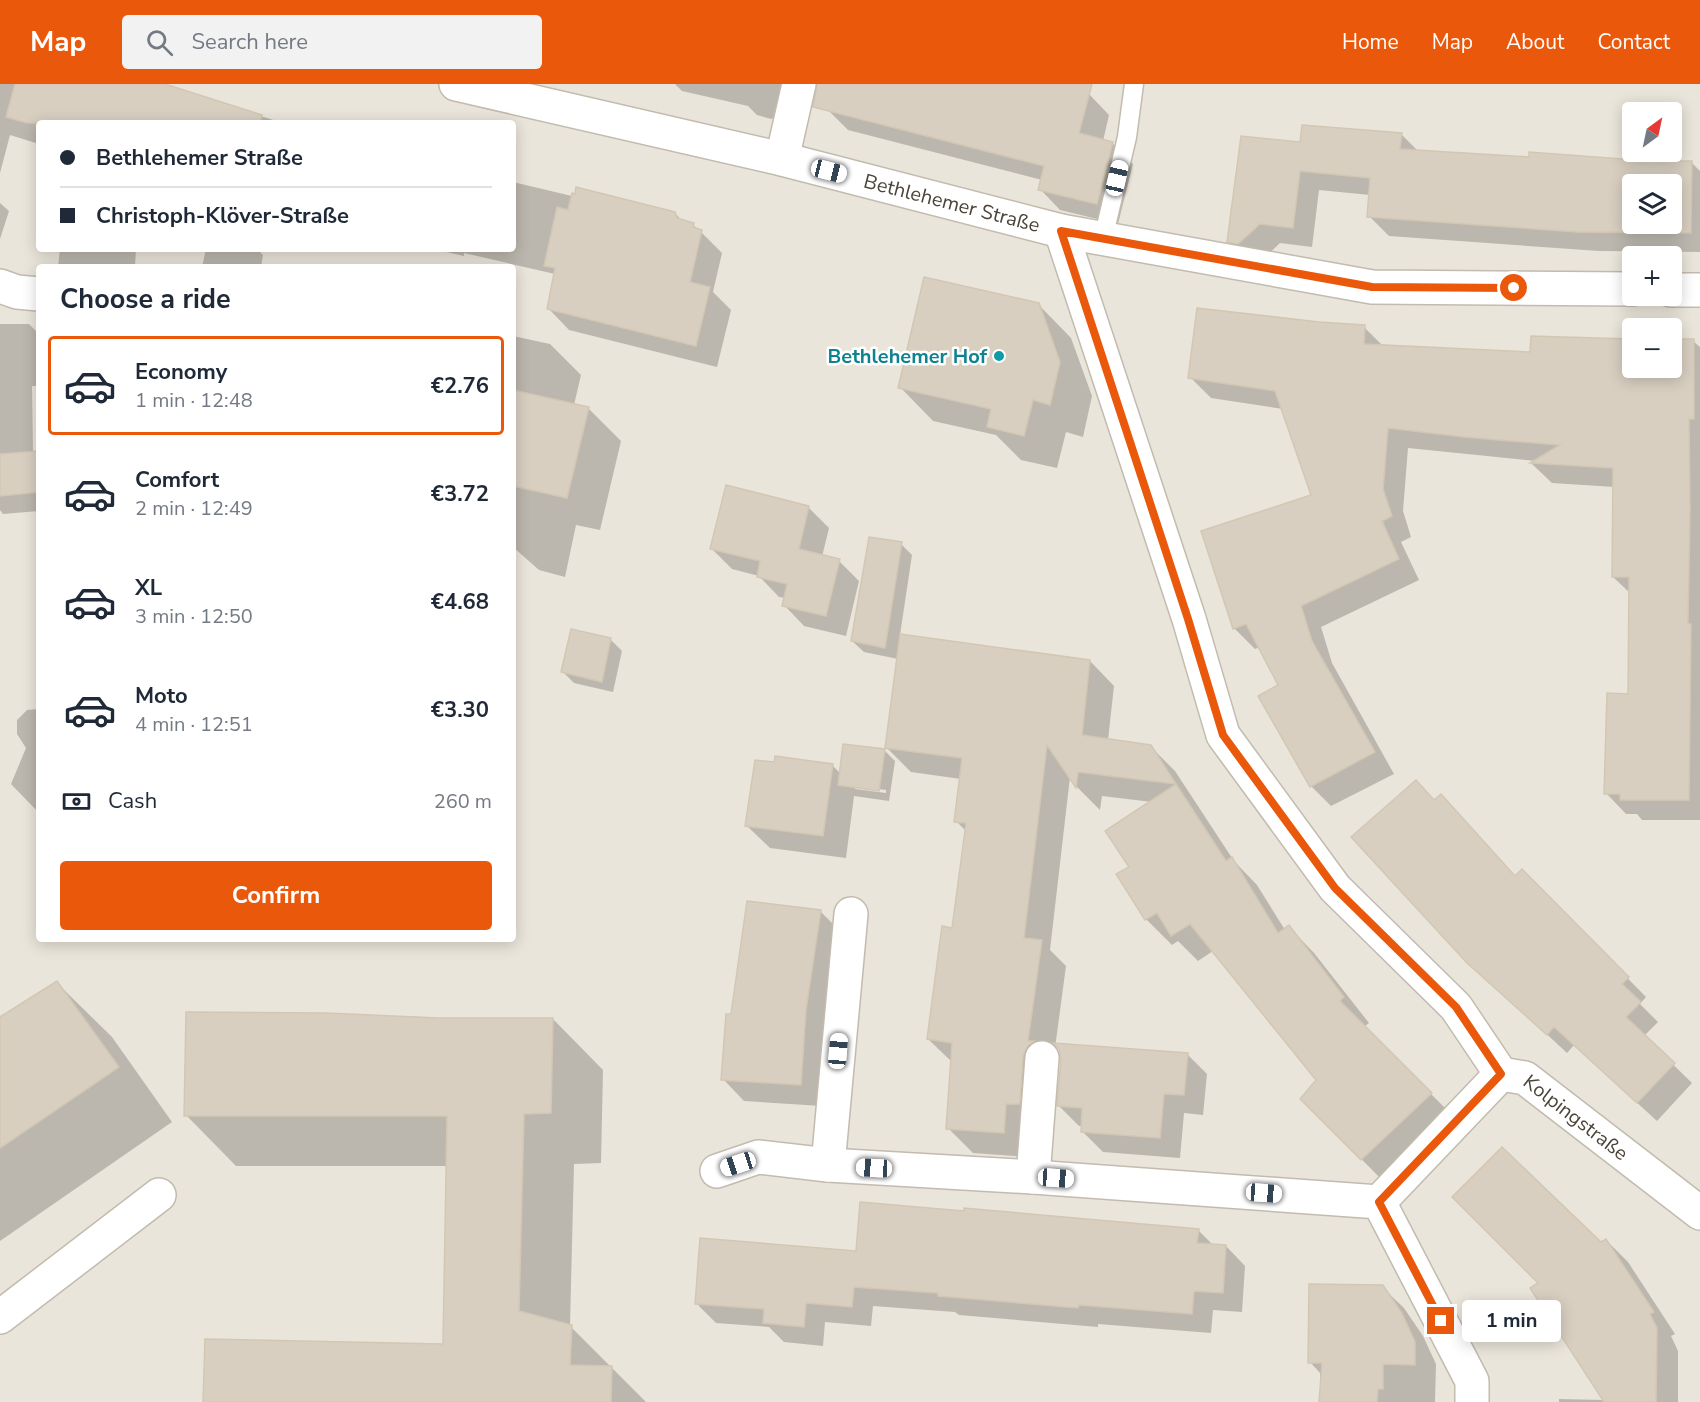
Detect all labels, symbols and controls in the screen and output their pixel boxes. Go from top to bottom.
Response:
search box [122,15,542,69]
text: Map [30,23,86,61]
icon: search [143,26,176,59]
text: Search here [191,27,308,57]
text: Home [1342,28,1399,56]
text: Map [1432,28,1473,56]
text: About [1506,28,1564,56]
text: Contact [1597,28,1670,56]
north arrow [1622,102,1682,162]
map controls [1622,102,1682,378]
text: Bethlehemer Straße [96,143,303,173]
car [809,158,849,184]
car [1104,158,1130,198]
street label: Bethlehemer Straße [861,168,1043,239]
button: layers [1622,174,1682,234]
text: Christoph-Klöver-Straße [96,201,349,231]
button: + [1622,246,1682,306]
route start [1500,274,1527,301]
text: Choose a ride [60,281,231,318]
button: − [1622,318,1682,378]
place label: Bethlehemer Hof [828,343,988,370]
marker: Bethlehemer Hof [992,349,1006,363]
text: Economy [135,357,227,387]
icon: car [63,359,117,413]
text: €2.76 [431,371,489,401]
text: 1 min · 12:48 [135,387,253,414]
text: Comfort [135,465,219,495]
icon: car [63,467,117,521]
text: €3.72 [431,479,489,509]
text: 2 min · 12:49 [135,495,253,522]
text: XL [135,573,162,603]
icon: car [63,575,117,629]
text: €4.68 [431,587,489,617]
text: 3 min · 12:50 [135,603,253,630]
text: Moto [135,681,188,711]
icon: car [63,683,117,737]
text: €3.30 [431,695,489,725]
text: 4 min · 12:51 [135,711,253,738]
icon: cash [60,785,93,818]
text: Cash [108,786,157,816]
text: 260 m [434,788,492,815]
button: Confirm [60,861,492,930]
car [827,1032,849,1070]
street label: Kolpingstraße [1517,1068,1634,1167]
car [718,1150,758,1178]
car [856,1158,892,1178]
car [1037,1168,1075,1188]
car [1245,1183,1283,1203]
callout: 1 min [1462,1300,1561,1342]
route end [1427,1307,1454,1334]
text: 1 min [1486,1307,1537,1334]

